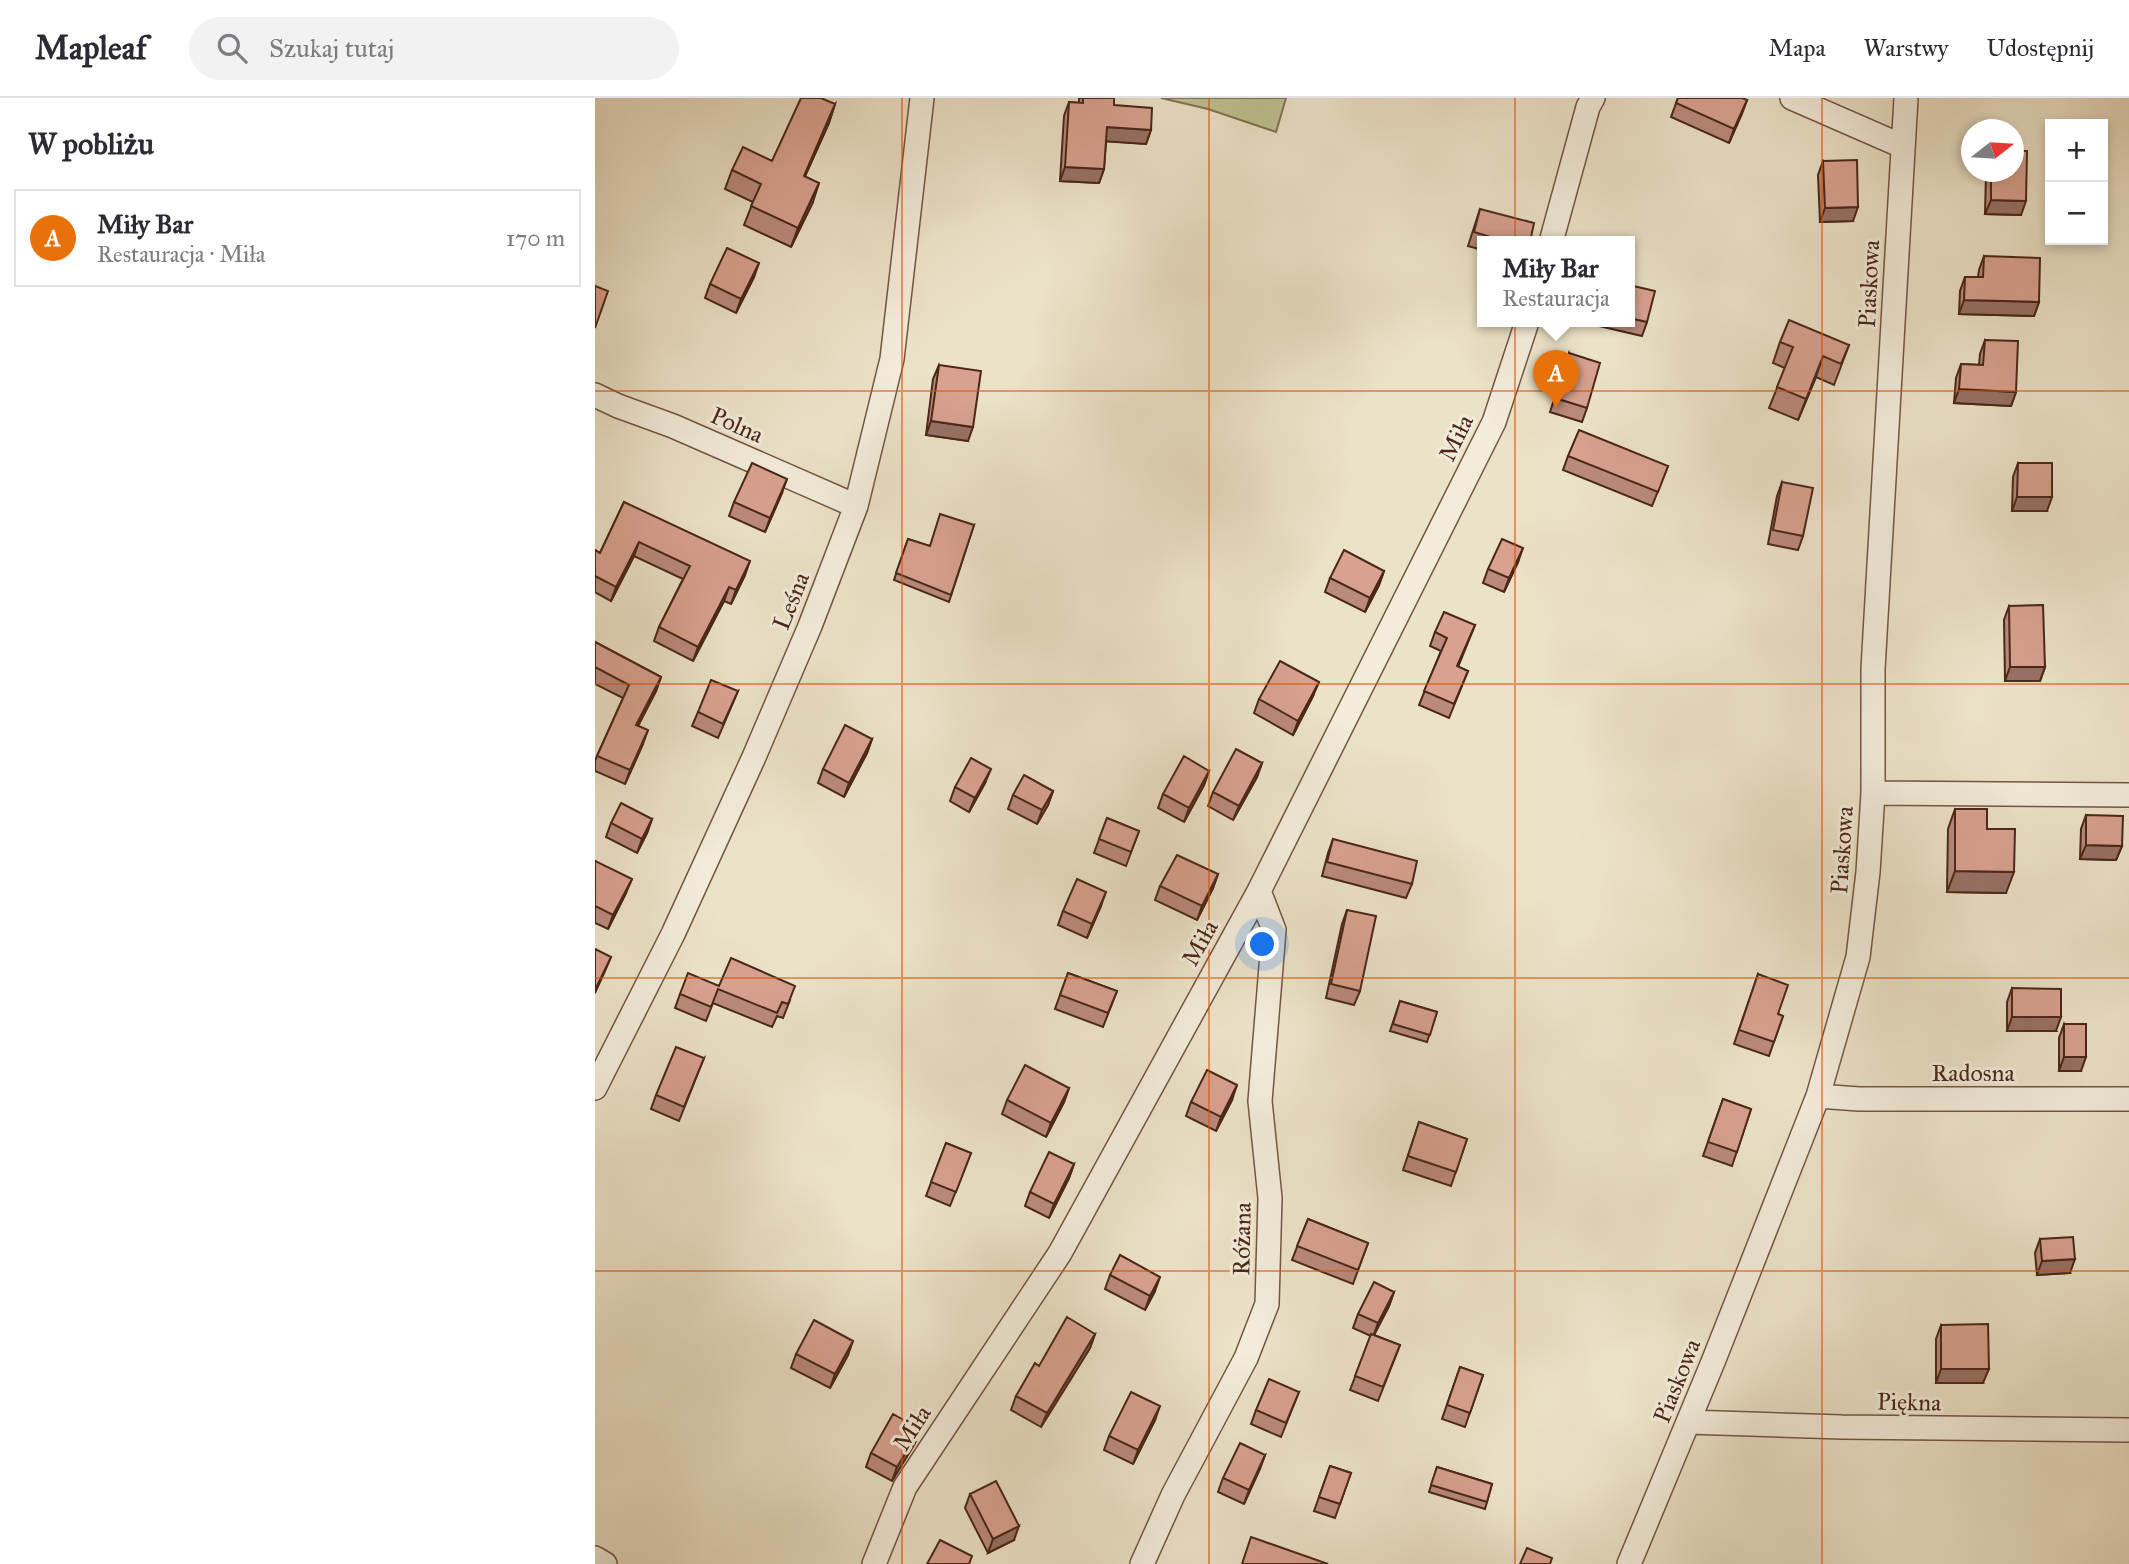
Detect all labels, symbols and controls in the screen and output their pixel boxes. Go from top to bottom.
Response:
search box [189,17,679,80]
text: Mapleaf [35,28,147,68]
icon: search [213,29,251,67]
text: Szukaj tutaj [269,32,394,64]
text: Mapa [1769,33,1826,63]
text: Warstwy [1864,33,1949,63]
text: Udostępnij [1987,33,2094,63]
north arrow [1961,119,2024,182]
map controls [2045,119,2108,245]
button: + [2045,119,2108,182]
text: W pobliżu [28,126,154,162]
button: − [2045,182,2108,245]
text: Miły Bar [97,208,193,240]
text: A [45,224,61,252]
text: 170 m [506,224,565,252]
popup [1477,236,1635,327]
street label: Piaskowa [1852,238,1886,329]
text: Restauracja · Miła [97,240,265,268]
text: Miły Bar [1502,252,1599,284]
text: Restauracja [1502,284,1610,312]
pin: A [1533,350,1579,408]
street label: Polna [706,400,769,450]
street label: Miła [1432,409,1480,466]
street label: Leśna [766,567,816,634]
street label: Piaskowa [1824,804,1860,895]
street label: Miła [1175,914,1225,971]
your location [1245,927,1279,961]
street label: Radosna [1931,1058,2015,1088]
street label: Różana [1226,1201,1258,1276]
street label: Piaskowa [1647,1334,1708,1427]
street label: Piękna [1877,1386,1942,1418]
street label: Miła [886,1399,938,1456]

